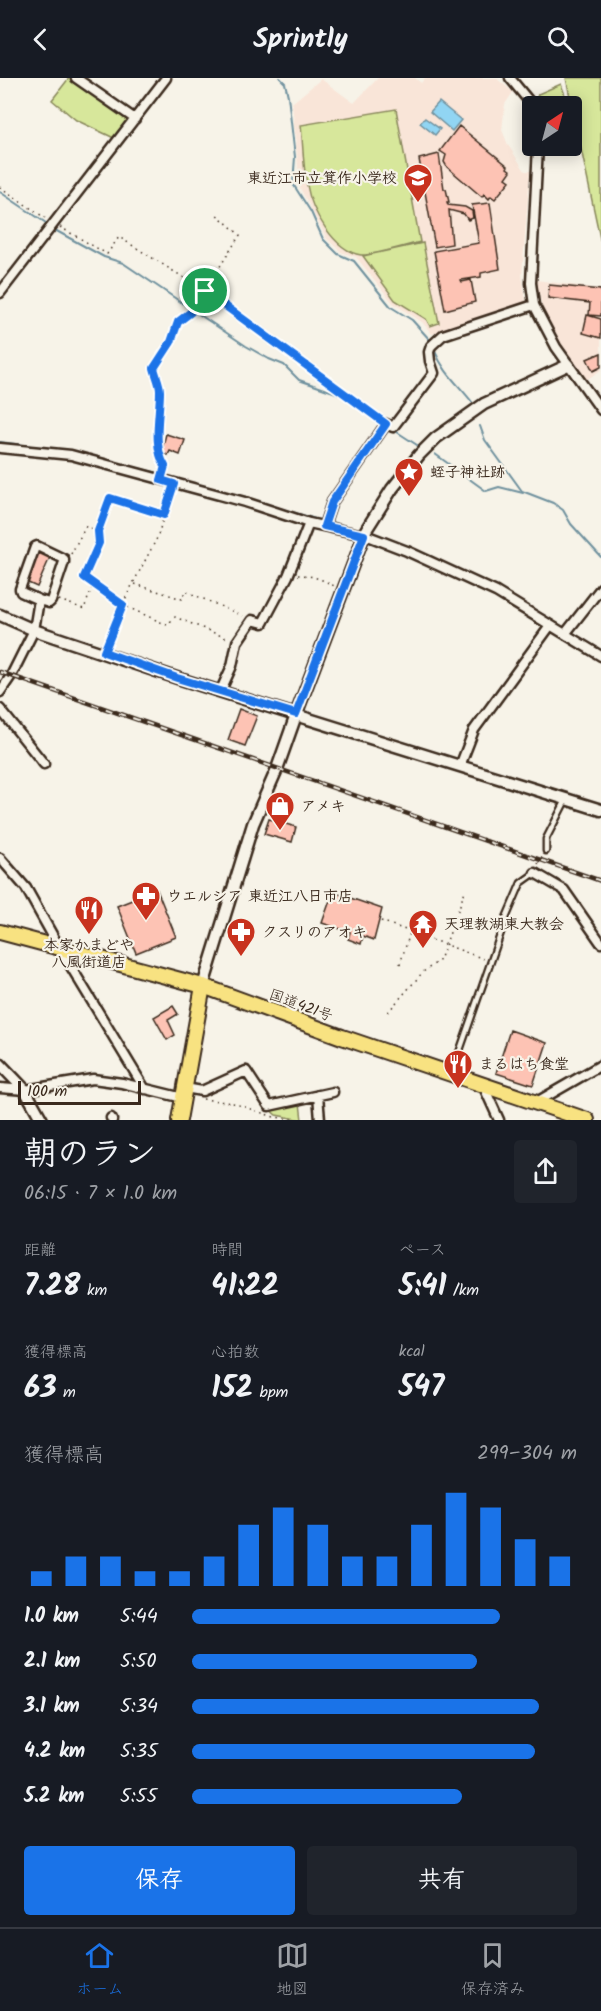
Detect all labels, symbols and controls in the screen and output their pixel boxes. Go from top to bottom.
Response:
text: Sprintly [253,18,348,61]
icon: back [24,23,57,56]
icon: search [544,23,577,56]
north arrow [522,96,582,156]
map controls [522,96,582,156]
school or university icon: 東近江市立箕作小学校 [402,162,434,204]
place label: 東近江市立箕作小学校 [247,167,397,191]
pin [179,265,230,316]
icon: arrive [188,274,221,307]
place icon: 蛭子神社跡 [393,456,425,498]
place label: 蛭子神社跡 [430,461,505,485]
shop icon: アメキ [264,790,296,832]
place label: アメキ [301,795,345,819]
pharmacy icon: ウエルシア 東近江八日市店 [130,880,162,922]
place label: ウエルシア 東近江八日市店 [167,885,353,909]
restaurant icon: 本家かまどや 八風街道店 [73,894,105,936]
temple icon: 天理教湖東大教会 [407,908,439,950]
place label: 天理教湖東大教会 [444,913,564,937]
pharmacy icon: クスリのアオキ [225,916,257,958]
place label: クスリのアオキ [262,921,367,945]
place label: 本家かまどや 八風街道店 [44,934,134,975]
street label: 国道421号 [265,983,336,1029]
restaurant icon: まるはち食堂 [442,1048,474,1090]
place label: まるはち食堂 [479,1053,569,1077]
scale bar [18,1078,141,1106]
text: 100 m [27,1079,67,1104]
text: 朝のラン [24,1129,156,1182]
button: share [514,1140,577,1203]
text: 06:15 · 7 × 1.0 km [24,1178,177,1210]
text: 距離 [24,1238,56,1263]
text: 時間 [211,1238,243,1263]
text: ペース [399,1238,446,1263]
text: 7.28 [24,1263,80,1311]
text: 41:22 [211,1263,279,1311]
text: 5:41 [399,1263,447,1311]
text: km [80,1278,107,1303]
text: /km [447,1278,479,1303]
text: kcal [399,1339,425,1364]
text: 獲得標高 [24,1340,88,1365]
text: 心拍数 [211,1340,259,1365]
text: 547 [399,1364,444,1412]
text: 63 [24,1365,57,1413]
text: 152 [211,1365,253,1413]
text: m [57,1380,76,1405]
text: bpm [253,1380,288,1405]
text: 299–304 m [477,1438,577,1470]
text: 獲得標高 [24,1440,104,1472]
text: 1.0 km [24,1601,79,1633]
text: 5:44 [120,1601,158,1633]
text: 2.1 km [24,1646,80,1678]
text: 5:50 [120,1646,156,1678]
text: 3.1 km [24,1691,80,1723]
text: 5:34 [120,1691,158,1723]
text: 4.2 km [24,1736,85,1768]
text: 5:35 [120,1736,158,1768]
text: 5.2 km [24,1781,84,1813]
text: 5:55 [120,1781,157,1813]
button: 保存 [24,1846,295,1915]
button: 共有 [307,1846,577,1915]
tab: ホーム [76,1939,123,2002]
tab: 地図 [276,1939,309,2002]
tab: 保存済み [461,1939,525,2002]

